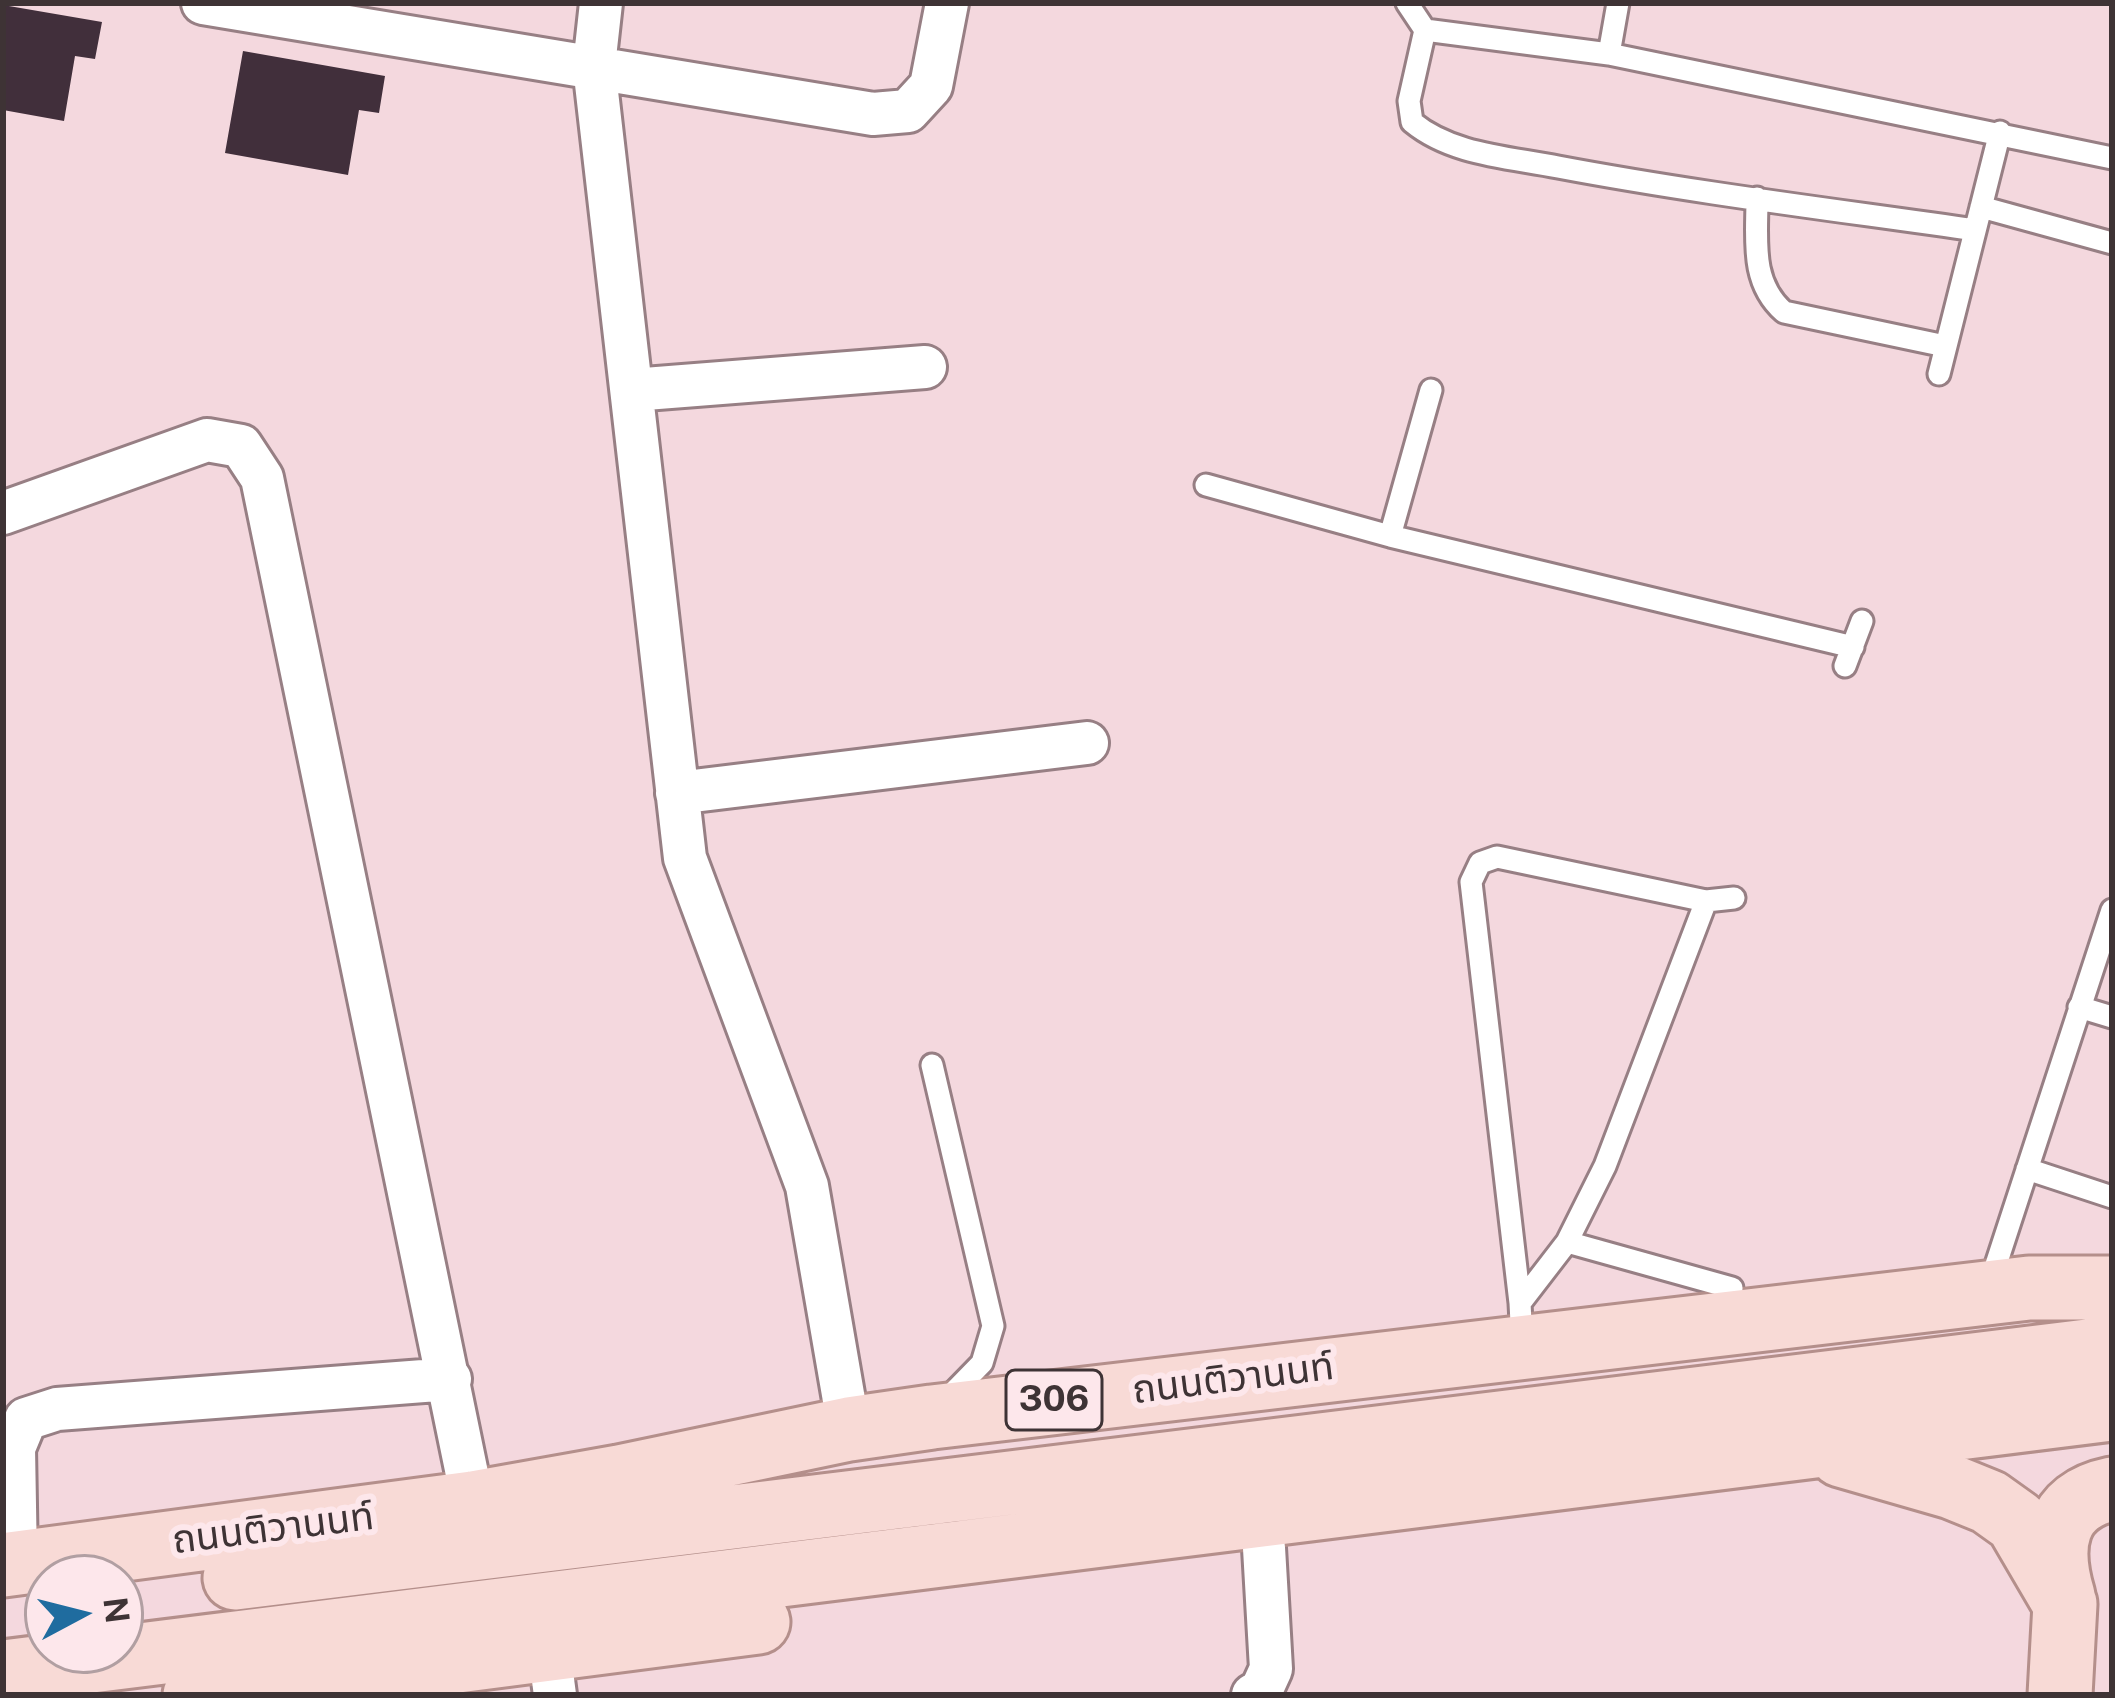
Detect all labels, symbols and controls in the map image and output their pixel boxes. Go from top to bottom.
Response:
street label: ถนนติวานนท์ [1130,1343,1336,1415]
road number: 306 [1006,1370,1102,1430]
street label: ถนนติวานนท์ [170,1493,376,1565]
north arrow [24,1554,144,1674]
text: N [96,1595,137,1625]

